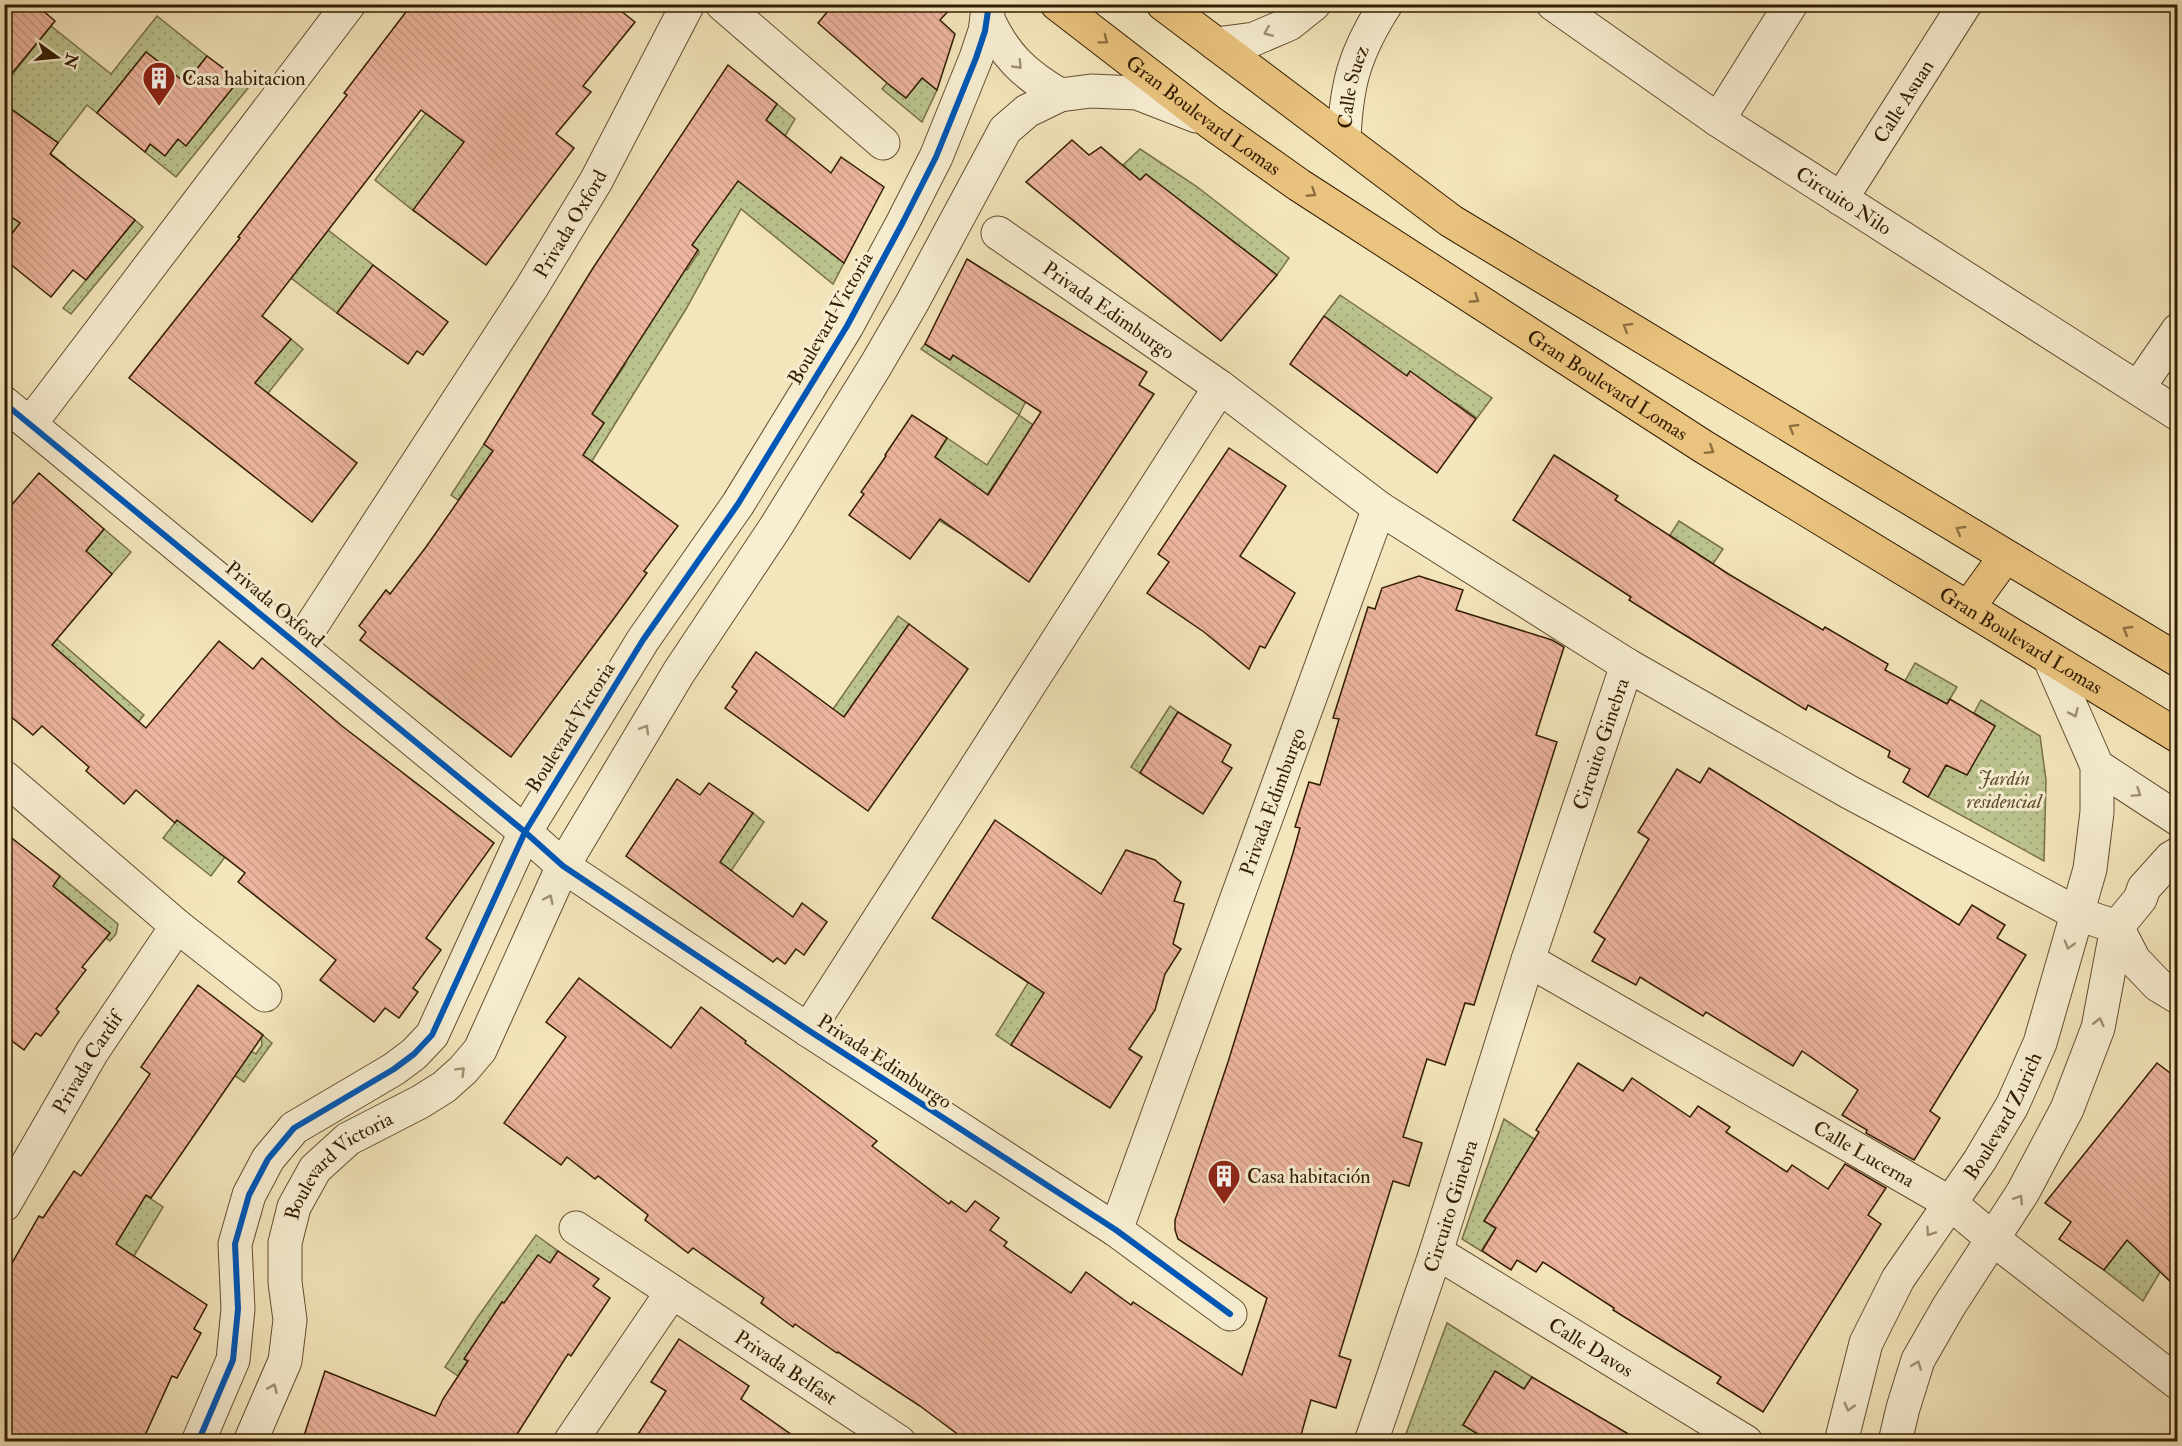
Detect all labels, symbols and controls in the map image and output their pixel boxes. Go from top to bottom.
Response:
one-way arrow [1264,25,1275,37]
north arrow [27,27,87,87]
one-way arrow [1097,33,1108,44]
street label: Calle Suez [1333,41,1375,129]
text: N [59,50,82,71]
street label: Gran Boulevard Lomas [1121,50,1286,181]
street label: Calle Asuan [1868,55,1939,148]
one-way arrow [1011,58,1022,69]
building icon: Casa habitacion [141,60,177,107]
place label: Casa habitacion [182,66,306,91]
street label: Circuito Nilo [1791,161,1896,241]
street label: Privada Oxford [528,166,613,283]
one-way arrow [1305,186,1316,197]
street label: Boulevard Victoria [782,247,879,389]
street label: Privada Edimburgo [1038,256,1180,365]
one-way arrow [1469,292,1480,303]
one-way arrow [1623,323,1633,335]
street label: Gran Boulevard Lomas [1522,324,1693,446]
one-way arrow [1789,424,1799,436]
one-way arrow [1704,443,1714,455]
one-way arrow [1956,525,1966,537]
street label: Privada Oxford [220,556,329,653]
street label: Gran Boulevard Lomas [1935,582,2107,700]
one-way arrow [2123,626,2133,637]
street label: Boulevard Victoria [520,657,621,797]
street label: Circuito Ginebra [1567,674,1635,813]
one-way arrow [2067,706,2079,717]
street label: Privada Edimburgo [1234,724,1311,879]
one-way arrow [638,725,649,735]
park label: Jardín residencial [1967,766,2044,814]
one-way arrow [2131,785,2142,796]
one-way arrow [541,894,553,905]
one-way arrow [2064,940,2076,950]
street label: Privada Cardif [47,1004,131,1118]
street label: Privada Edimburgo [813,1009,957,1114]
one-way arrow [2092,1017,2105,1027]
street label: Boulevard Zurich [1958,1048,2048,1185]
one-way arrow [453,1068,464,1079]
street label: Boulevard Victoria [279,1106,398,1222]
street label: Calle Lucerna [1809,1115,1920,1193]
street label: Circuito Ginebra [1418,1136,1484,1276]
building icon: Casa habitación [1206,1158,1242,1205]
place label: Casa habitación [1247,1164,1371,1189]
one-way arrow [2011,1195,2023,1205]
one-way arrow [1926,1225,1937,1236]
street label: Calle Davos [1544,1312,1638,1383]
street label: Privada Belfast [730,1325,842,1411]
one-way arrow [1910,1360,1923,1371]
one-way arrow [266,1383,278,1394]
one-way arrow [1844,1402,1857,1412]

